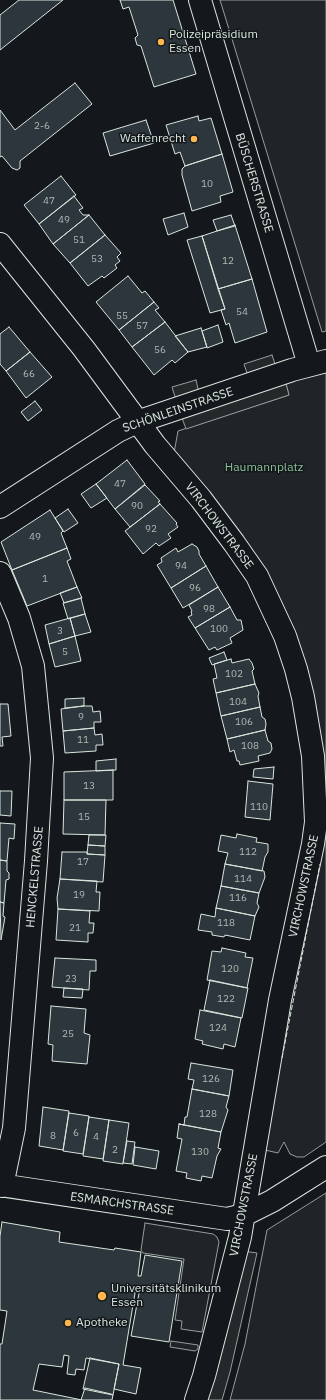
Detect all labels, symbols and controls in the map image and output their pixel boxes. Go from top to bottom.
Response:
place label: Polizeipräsidium Essen [169,28,258,56]
marker: Polizeipräsidium Essen [156,37,166,47]
house number: 2-6 [34,120,50,132]
street label: BÜSCHERSTRASSE [232,131,276,235]
place label: Waffenrecht [120,132,186,146]
marker: Waffenrecht [189,134,199,144]
house number: 10 [201,178,213,190]
house number: 47 [43,195,55,207]
house number: 49 [58,214,70,226]
house number: 51 [73,234,85,246]
house number: 53 [91,253,103,265]
house number: 12 [222,255,234,267]
house number: 54 [236,306,248,318]
house number: 55 [116,310,128,322]
house number: 57 [136,320,148,332]
house number: 56 [154,344,166,356]
house number: 66 [23,368,35,380]
street label: SCHÖNLEINSTRASSE [121,384,235,436]
park label: Haumannplatz [225,461,303,475]
house number: 47 [114,478,126,490]
street label: VIRCHOWSTRASSE [182,480,256,572]
house number: 90 [131,500,143,512]
house number: 92 [145,523,157,535]
house number: 49 [29,531,41,543]
house number: 94 [175,560,187,572]
house number: 1 [42,573,48,585]
house number: 96 [189,582,201,594]
house number: 98 [203,603,215,615]
house number: 100 [210,623,228,635]
house number: 3 [57,625,63,637]
house number: 5 [62,646,68,658]
house number: 102 [225,668,243,680]
house number: 104 [229,696,247,708]
house number: 9 [78,711,84,723]
house number: 106 [235,716,253,728]
house number: 11 [77,734,89,746]
house number: 108 [241,740,259,752]
house number: 13 [83,780,95,792]
house number: 110 [250,801,268,813]
house number: 15 [78,811,90,823]
street label: HENCKELSTRASSE [23,826,47,928]
street label: VIRCHOWSTRASSE [286,833,322,939]
house number: 112 [239,846,257,858]
house number: 17 [77,856,89,868]
house number: 114 [234,873,252,885]
house number: 19 [73,889,85,901]
house number: 116 [229,892,247,904]
house number: 118 [217,917,235,929]
house number: 21 [69,922,81,934]
house number: 120 [221,963,239,975]
house number: 23 [65,973,77,985]
house number: 122 [217,993,235,1005]
house number: 124 [209,1022,227,1034]
house number: 25 [62,1028,74,1040]
house number: 126 [202,1073,220,1085]
house number: 128 [199,1108,217,1120]
house number: 6 [73,1127,79,1139]
house number: 8 [50,1130,56,1142]
house number: 4 [93,1131,99,1143]
house number: 2 [112,1144,118,1156]
house number: 130 [191,1146,209,1158]
street label: VIRCHOWSTRASSE [227,1152,261,1258]
street label: ESMARCHSTRASSE [69,1190,175,1218]
place label: Universitätsklinikum Essen [111,1282,221,1310]
marker: Universitätsklinikum Essen [96,1290,108,1302]
place label: Apotheke [76,1316,128,1330]
marker: Apotheke [63,1318,73,1328]

